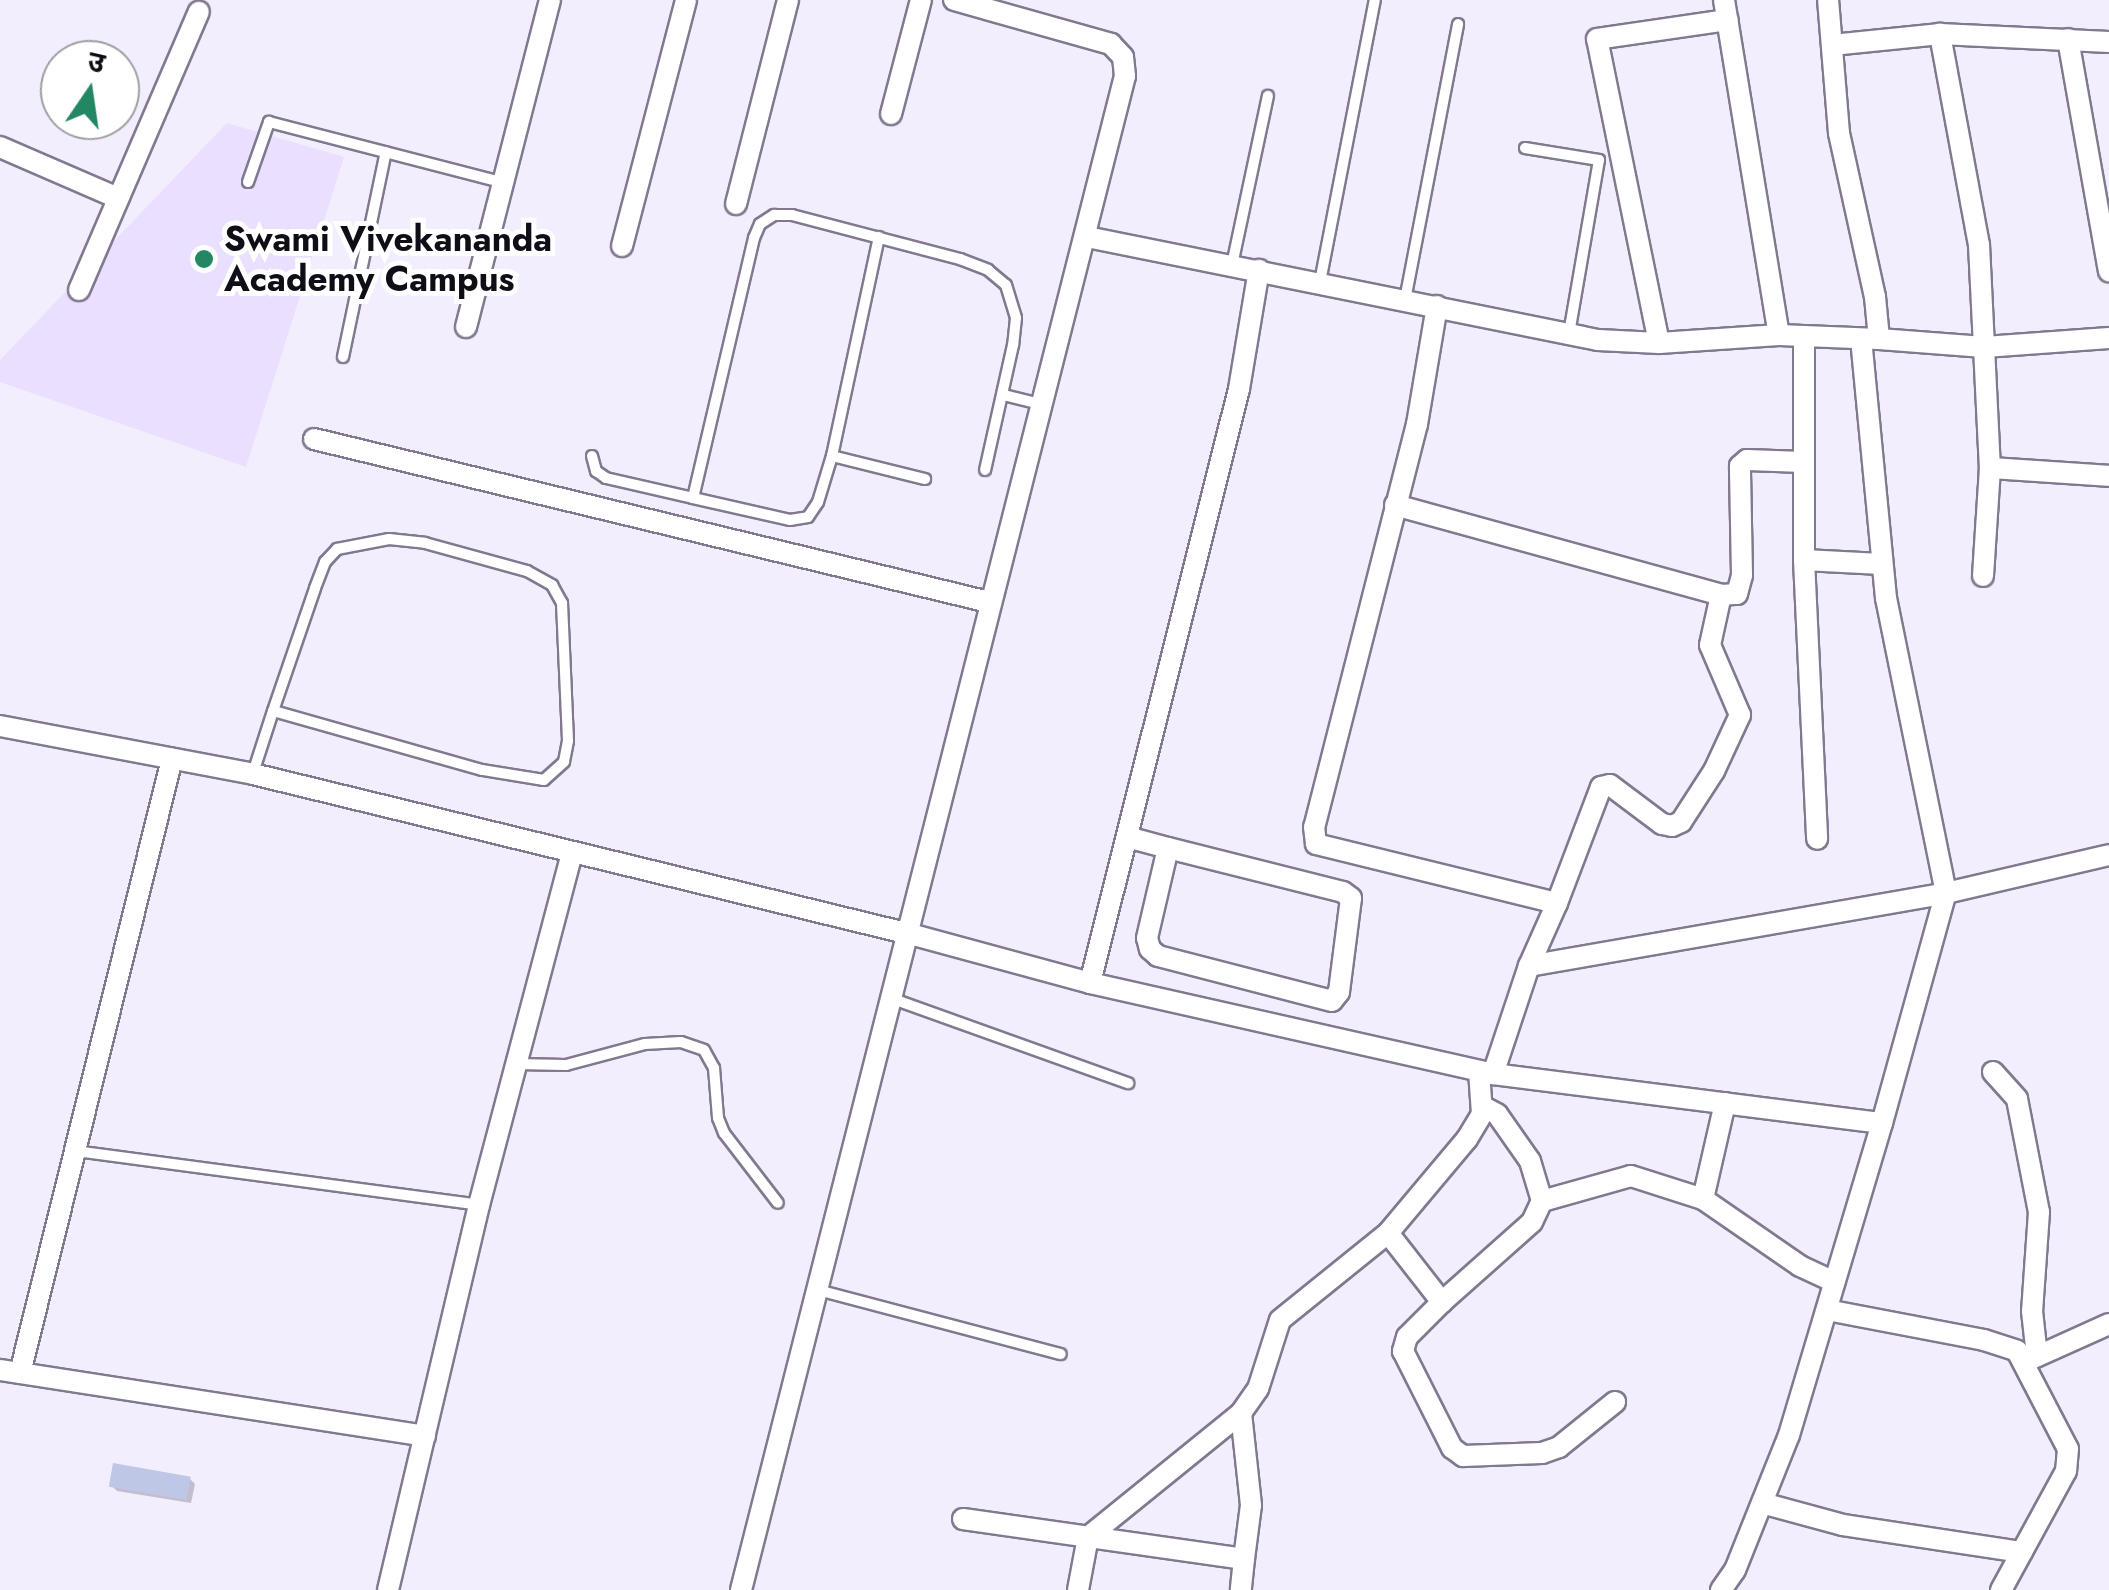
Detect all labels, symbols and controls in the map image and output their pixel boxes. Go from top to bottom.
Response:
north arrow [40,40,140,140]
text: उ [84,40,109,84]
place label: Swami Vivekananda Academy Campus [224,218,552,300]
marker: Swami Vivekananda Academy Campus [193,248,215,270]

